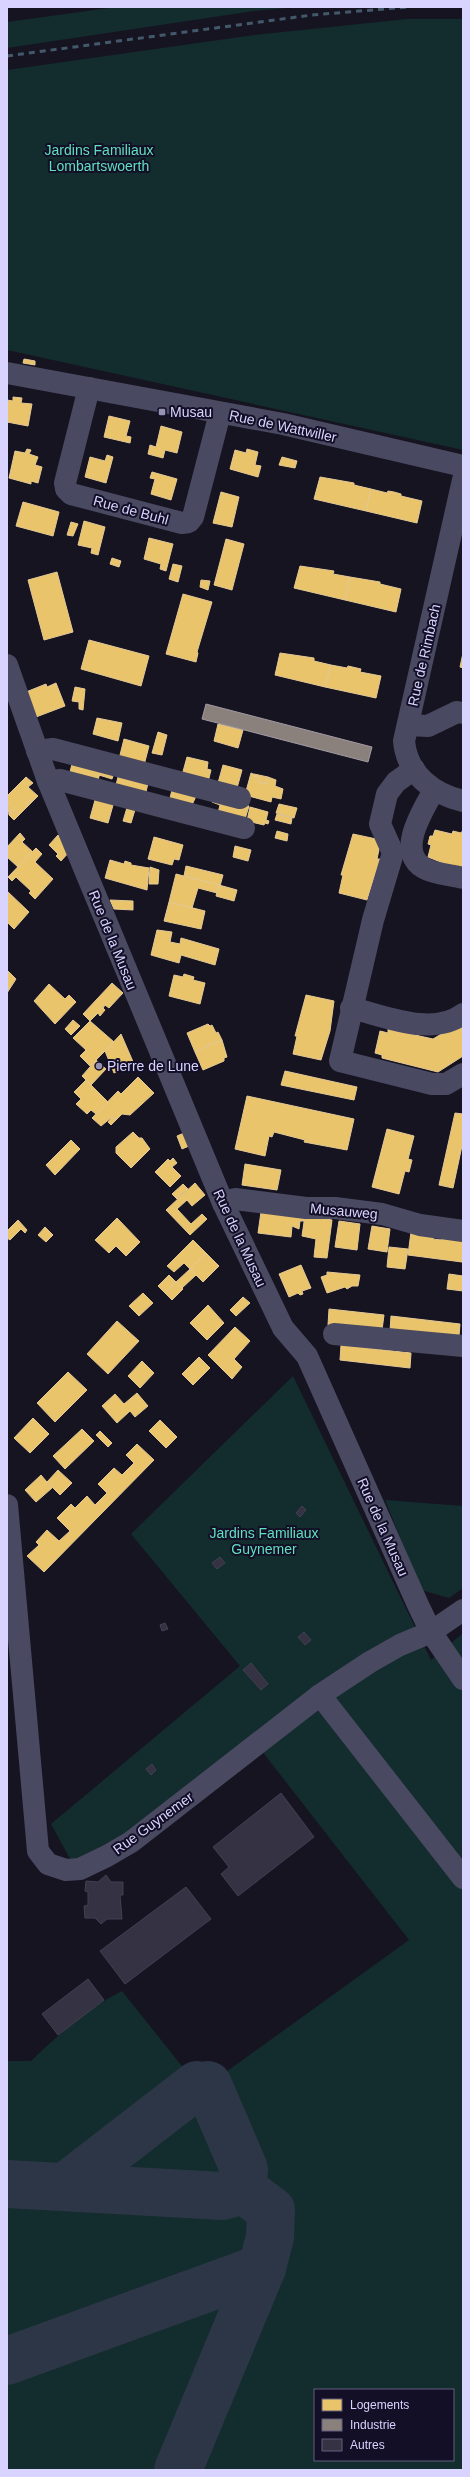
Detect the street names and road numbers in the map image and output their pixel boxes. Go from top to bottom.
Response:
street label: Rue de Wattwiller [228,407,338,445]
street label: Rue de Buhl [92,492,170,528]
street label: Rue de Rimbach [404,602,444,708]
street label: Rue de la Musau [86,888,140,992]
street label: Rue de la Musau [210,1187,270,1289]
street label: Musauweg [310,1200,378,1222]
street label: Rue de la Musau [354,1475,412,1579]
street label: Rue Guynemer [110,1788,196,1857]

